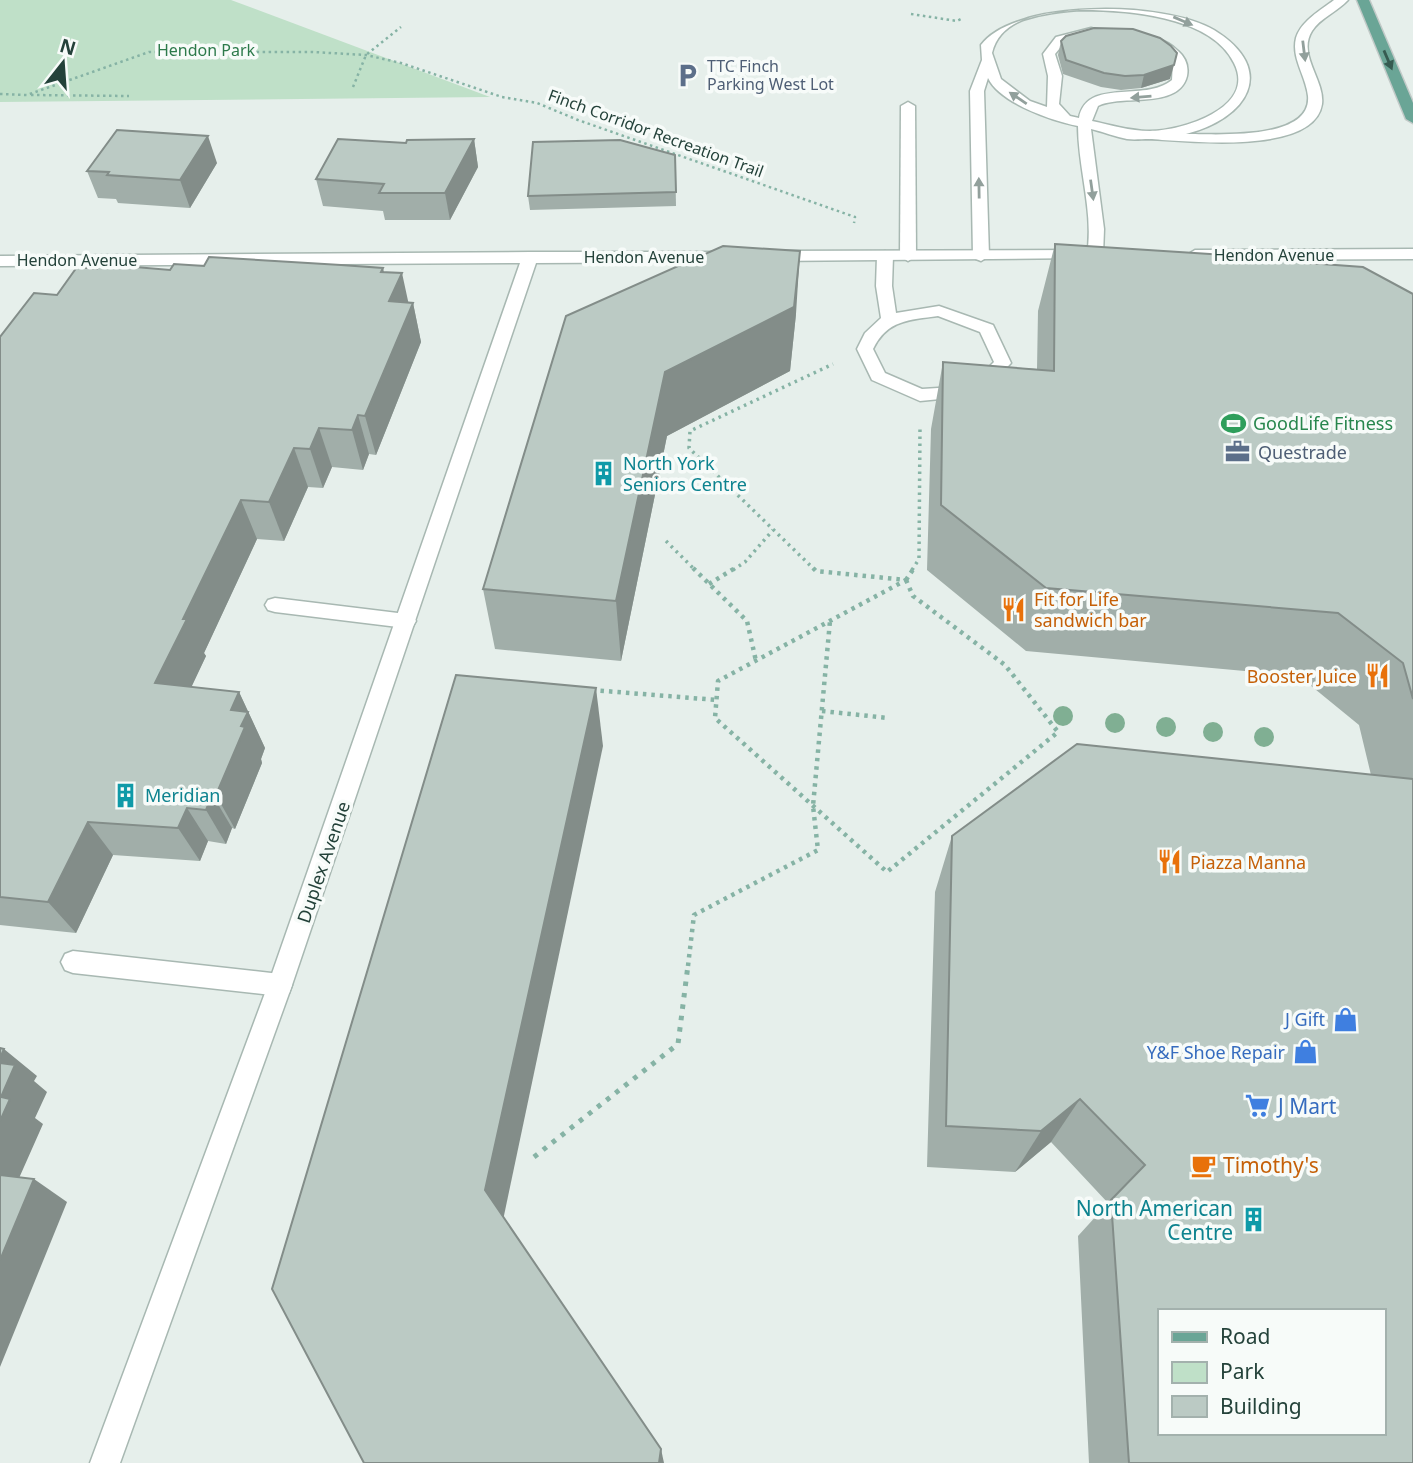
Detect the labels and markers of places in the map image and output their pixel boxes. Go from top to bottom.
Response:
place label: TTC Finch Parking West Lot [707,55,834,95]
parking icon: TTC Finch Parking West Lot [673,61,701,89]
sports icon: GoodLife Fitness [1219,409,1247,437]
place label: GoodLife Fitness [1253,411,1393,435]
office icon: Questrade [1224,438,1252,466]
place label: Questrade [1258,440,1347,464]
place label: North York Seniors Centre [623,451,747,496]
building icon: North York Seniors Centre [589,459,617,487]
place label: Fit for Life sandwich bar [1034,587,1147,632]
restaurant icon: Fit for Life sandwich bar [1000,595,1028,623]
restaurant icon: Booster Juice [1363,662,1391,690]
place label: Booster Juice [1247,664,1357,688]
building icon: Meridian [111,781,139,809]
place label: Meridian [145,783,221,807]
restaurant icon: Piazza Manna [1156,848,1184,876]
place label: Piazza Manna [1190,850,1306,874]
shop icon: J Gift [1331,1005,1359,1033]
place label: J Gift [1283,1007,1325,1031]
shop icon: Y&F Shoe Repair [1291,1038,1319,1066]
place label: Y&F Shoe Repair [1147,1040,1286,1064]
supermarket icon: J Mart [1244,1092,1272,1120]
place label: J Mart [1276,1092,1337,1120]
cafe icon: Timothy's [1189,1151,1217,1179]
place label: Timothy's [1223,1151,1319,1179]
place label: North American Centre [1076,1194,1233,1246]
building icon: North American Centre [1239,1206,1267,1234]

